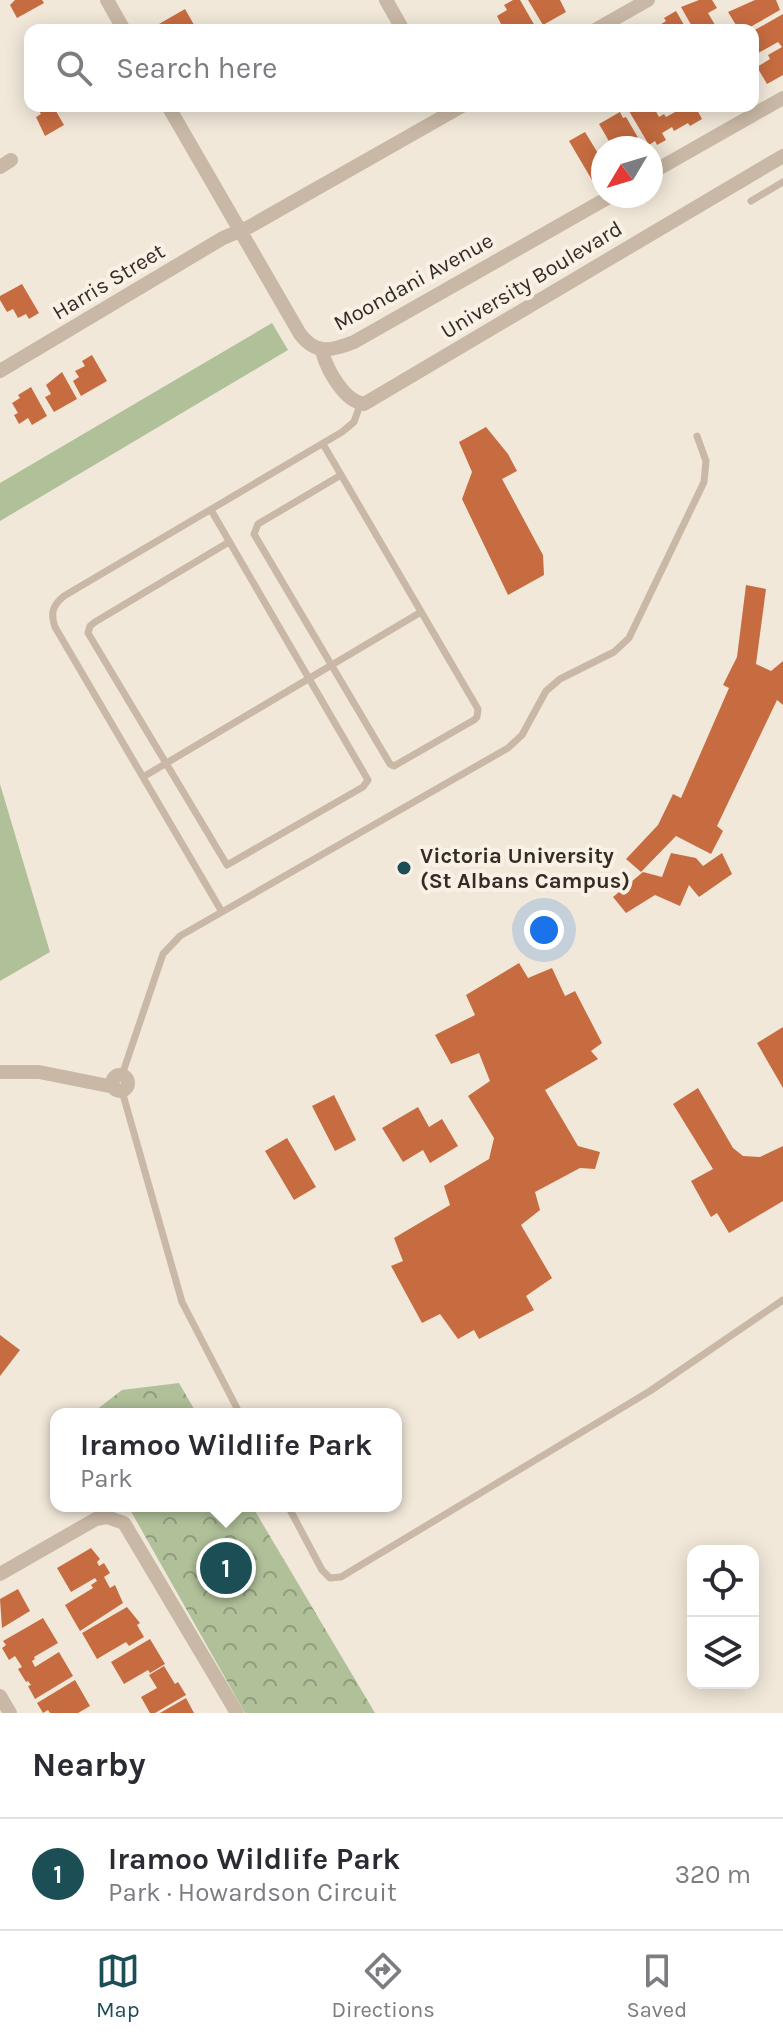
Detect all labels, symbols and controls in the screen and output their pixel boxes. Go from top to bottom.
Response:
search box [24,24,759,112]
icon: search [52,46,96,90]
text: Search here [116,50,277,86]
north arrow [591,136,663,208]
street label: University Boulevard [436,215,627,344]
street label: Moondani Avenue [329,227,498,337]
street label: Harris Street [48,238,169,326]
place label: Victoria University (St Albans Campus) [420,843,630,894]
marker: Victoria University (St Albans Campus) [395,859,413,877]
your location [524,910,564,950]
popup [50,1408,402,1512]
text: Iramoo Wildlife Park [80,1427,372,1463]
text: Park [80,1463,133,1494]
pin: 1 [200,1538,252,1598]
map controls [687,1545,759,1689]
button: locate [687,1545,759,1617]
button: layers [687,1617,759,1689]
text: Nearby [32,1745,146,1785]
text: Iramoo Wildlife Park [108,1841,400,1877]
text: 1 [53,1859,63,1890]
text: 320 m [675,1859,751,1890]
text: Park · Howardson Circuit [108,1877,397,1908]
tab: Map [96,1949,140,2023]
tab: Directions [331,1949,435,2023]
tab: Saved [626,1949,687,2023]

